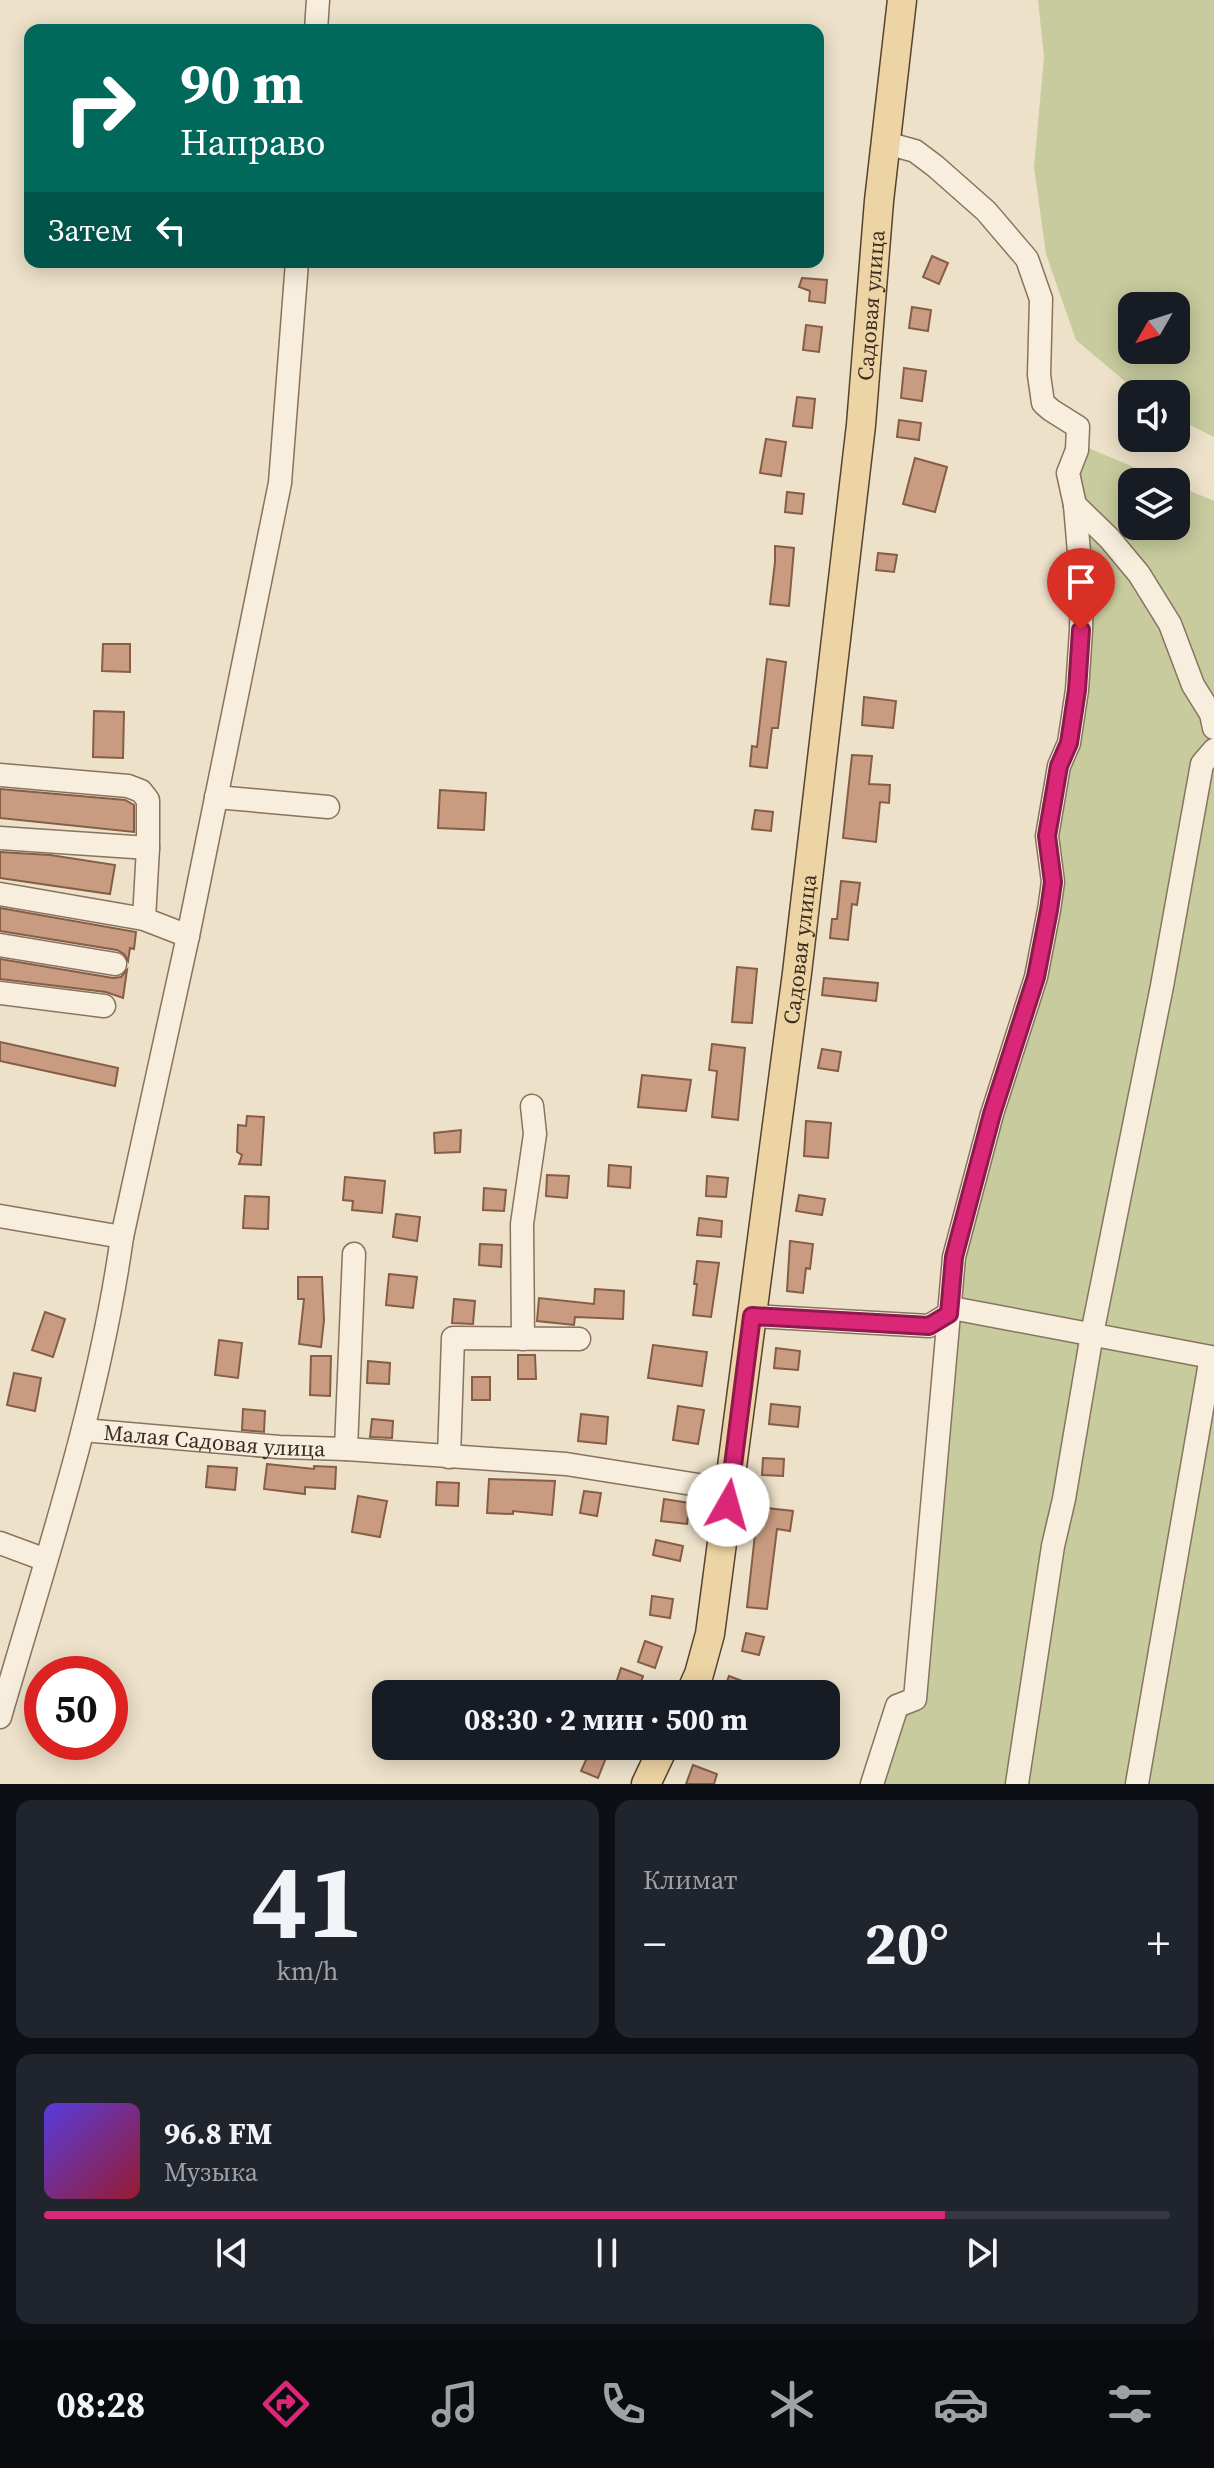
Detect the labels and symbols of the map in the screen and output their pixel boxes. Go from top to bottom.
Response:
street label: Садовая улица [850,228,892,382]
north arrow [1118,292,1190,364]
pin [1047,548,1115,630]
street label: Садовая улица [775,872,824,1026]
street label: Малая Садовая улица [102,1417,327,1463]
position arrow [686,1463,770,1547]
speed limit sign: 50 [24,1656,128,1760]

